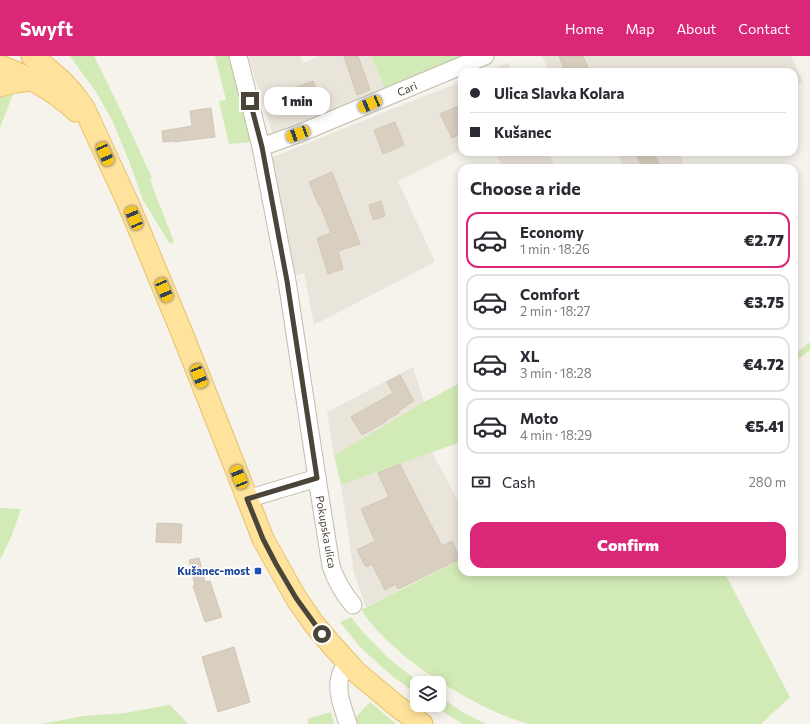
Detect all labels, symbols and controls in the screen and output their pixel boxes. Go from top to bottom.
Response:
text: Swyft [20,17,73,40]
text: Home [565,20,604,37]
text: Map [626,20,654,37]
text: About [676,20,716,37]
text: Contact [738,20,790,37]
street label: Cari [395,78,419,99]
text: Ulica Slavka Kolara [494,84,624,102]
callout: 1 min [264,87,330,115]
route end [241,92,259,110]
text: 1 min [281,93,313,109]
car [357,94,383,114]
text: Kušanec [494,123,552,141]
car [285,124,311,144]
car [95,141,115,167]
text: Choose a ride [470,177,581,199]
car [124,205,144,231]
icon: car [472,222,508,258]
text: Economy [520,223,584,241]
text: €2.77 [744,231,784,249]
text: 1 min · 18:26 [520,241,590,257]
car [154,277,174,303]
icon: car [472,284,508,320]
text: Comfort [520,285,580,303]
text: €3.75 [744,293,784,311]
text: 2 min · 18:27 [520,303,590,319]
icon: car [472,346,508,382]
text: XL [520,347,539,365]
text: €4.72 [743,355,784,373]
car [189,363,209,389]
text: 3 min · 18:28 [520,365,592,381]
icon: car [472,408,508,444]
text: Moto [520,409,559,427]
text: €5.41 [745,417,784,435]
text: 4 min · 18:29 [520,427,592,443]
car [229,464,249,490]
icon: cash [470,471,492,493]
text: Cash [502,473,536,491]
text: 280 m [749,474,786,490]
street label: Pokupska ulica [314,495,339,569]
button: Confirm [470,522,786,568]
place label: Kušanec-most [177,564,250,577]
marker: Kušanec-most [253,566,263,576]
route start [313,625,331,643]
map controls [410,676,446,712]
button: layers [410,676,446,712]

